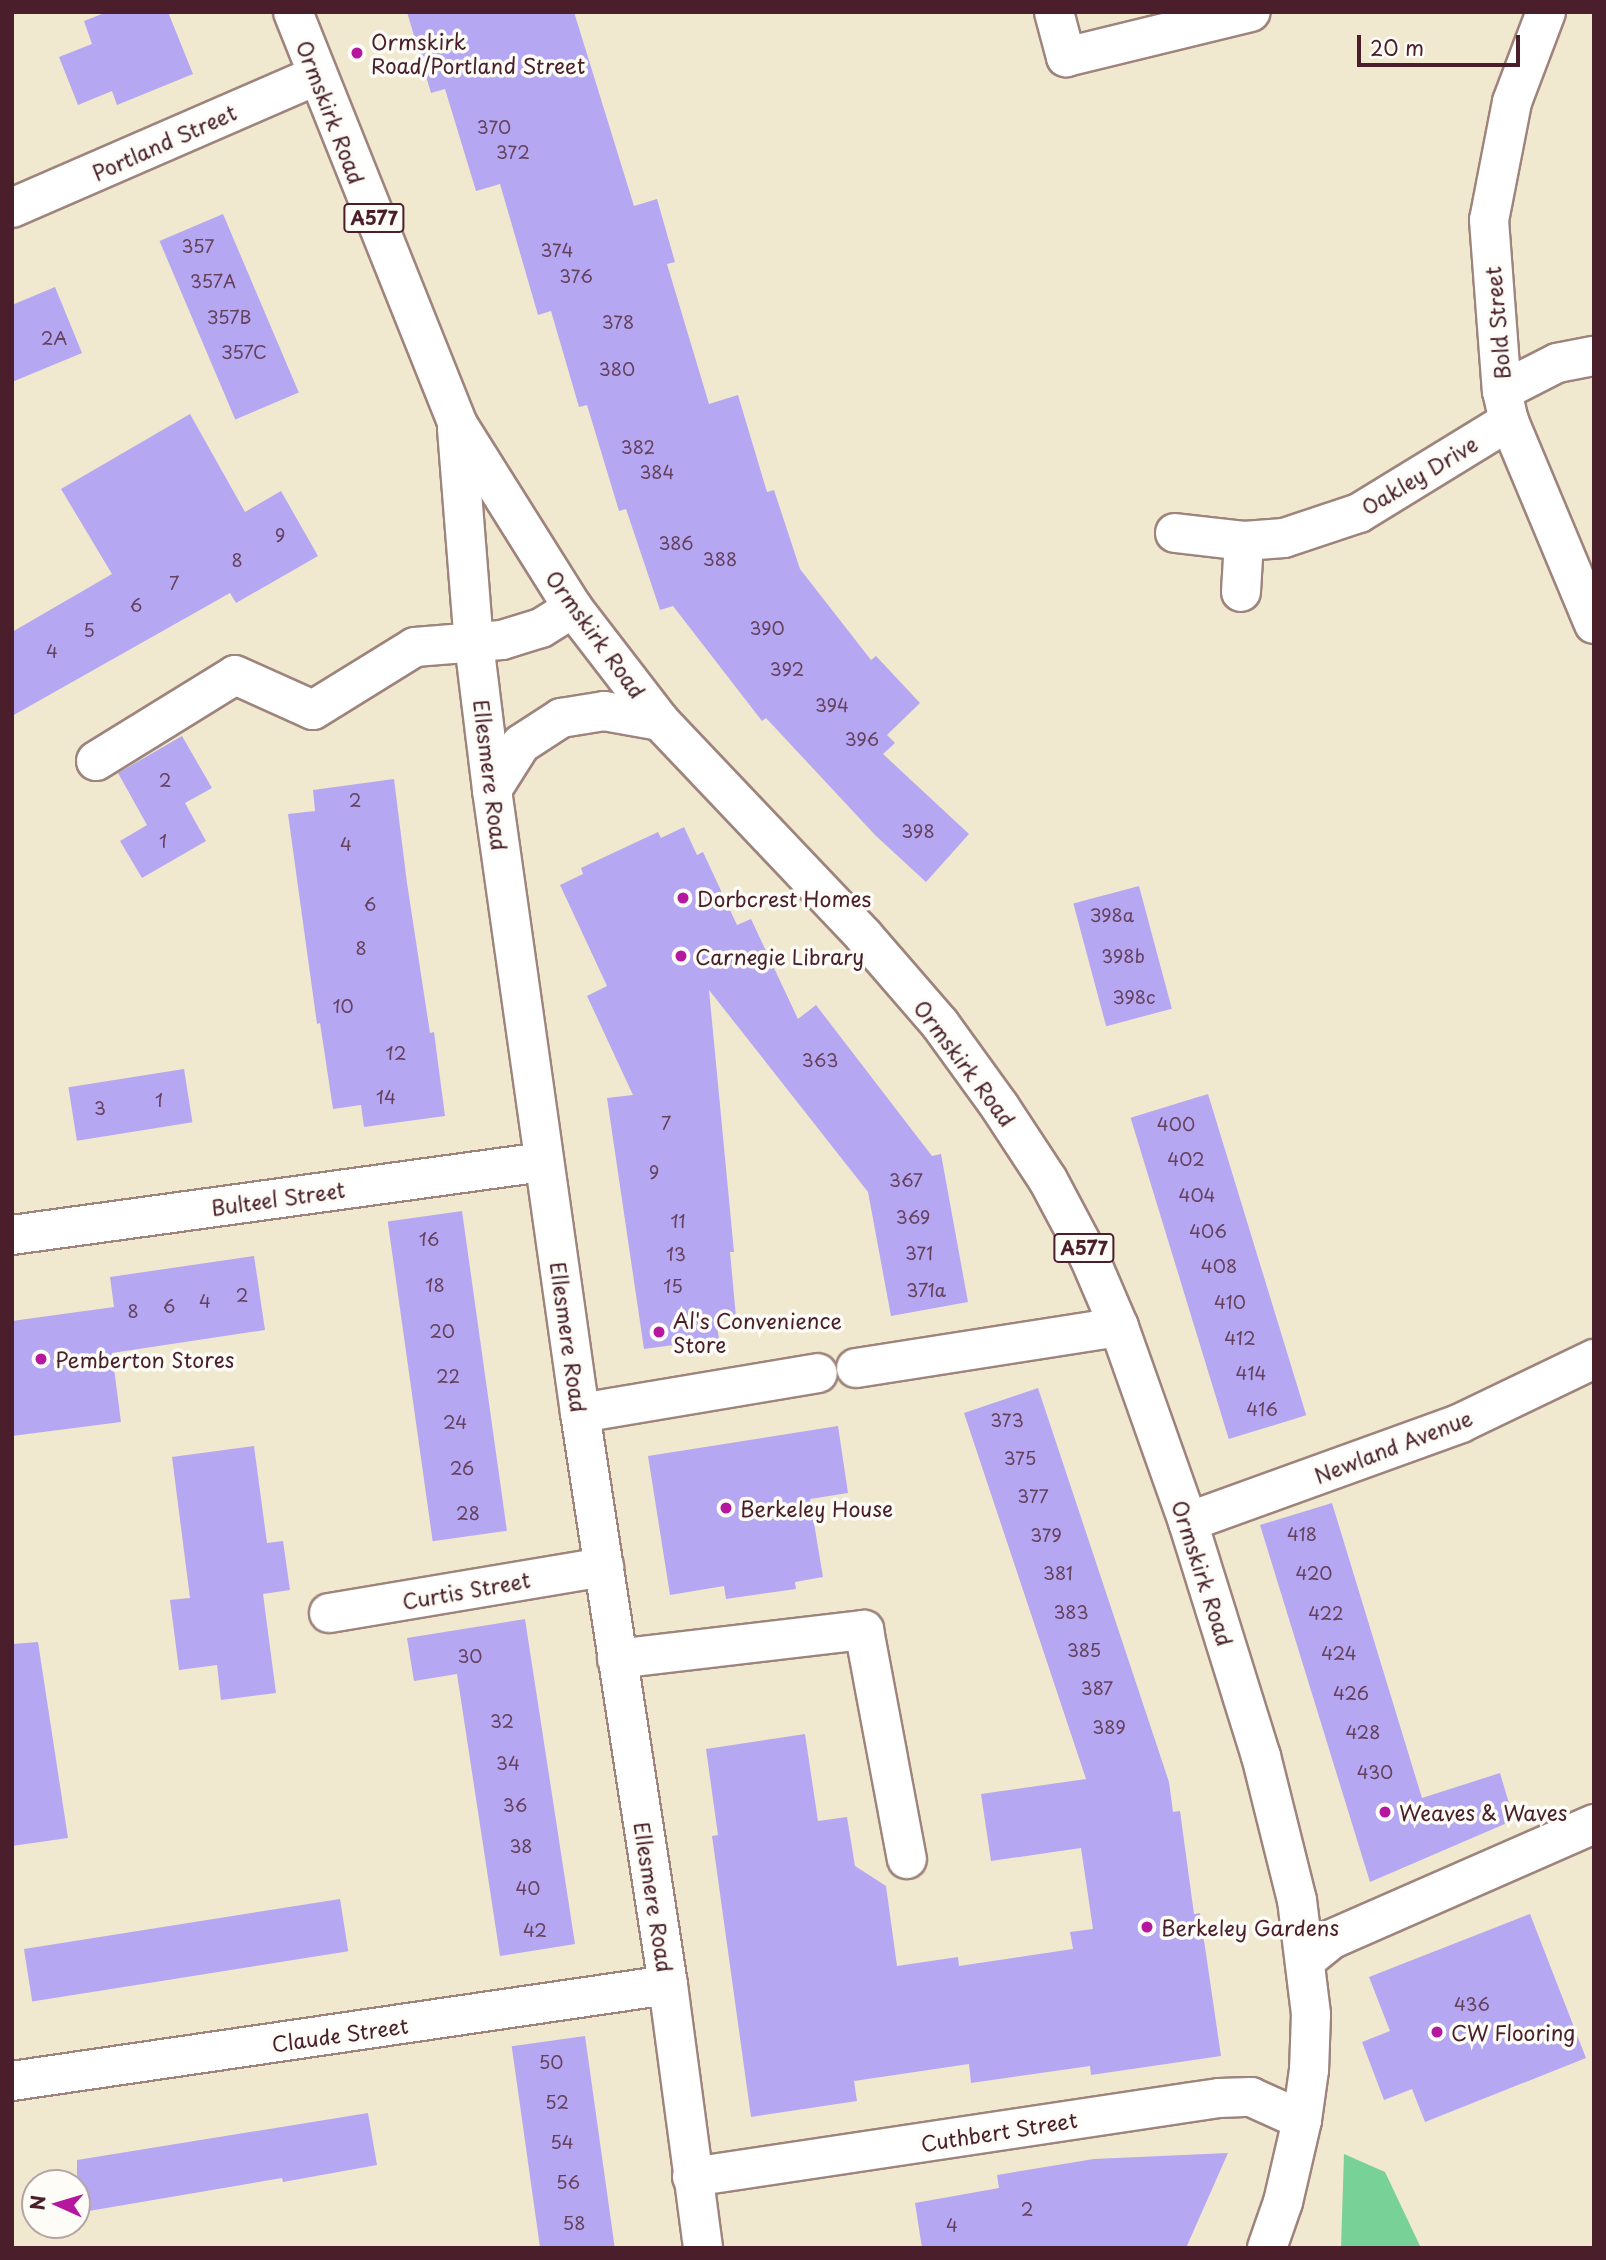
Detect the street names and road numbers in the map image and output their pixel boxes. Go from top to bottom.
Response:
street label: Ormskirk Road [292,36,370,188]
street label: Portland Street [88,99,240,185]
road number: A577 [342,202,406,233]
street label: Bold Street [1480,266,1514,380]
street label: Oakley Drive [1356,430,1482,520]
street label: Ormskirk Road [541,565,651,703]
street label: Ellesmere Road [469,698,513,852]
street label: Ormskirk Road [909,994,1021,1132]
street label: Bulteel Street [208,1176,348,1220]
road number: A577 [1052,1232,1116,1264]
street label: Ellesmere Road [546,1260,592,1414]
street label: Newland Avenue [1310,1404,1476,1488]
street label: Ormskirk Road [1167,1496,1239,1650]
street label: Curtis Street [399,1566,533,1614]
street label: Ellesmere Road [630,1820,678,1974]
street label: Claude Street [269,2012,411,2056]
street label: Cuthbert Street [918,2106,1080,2156]

